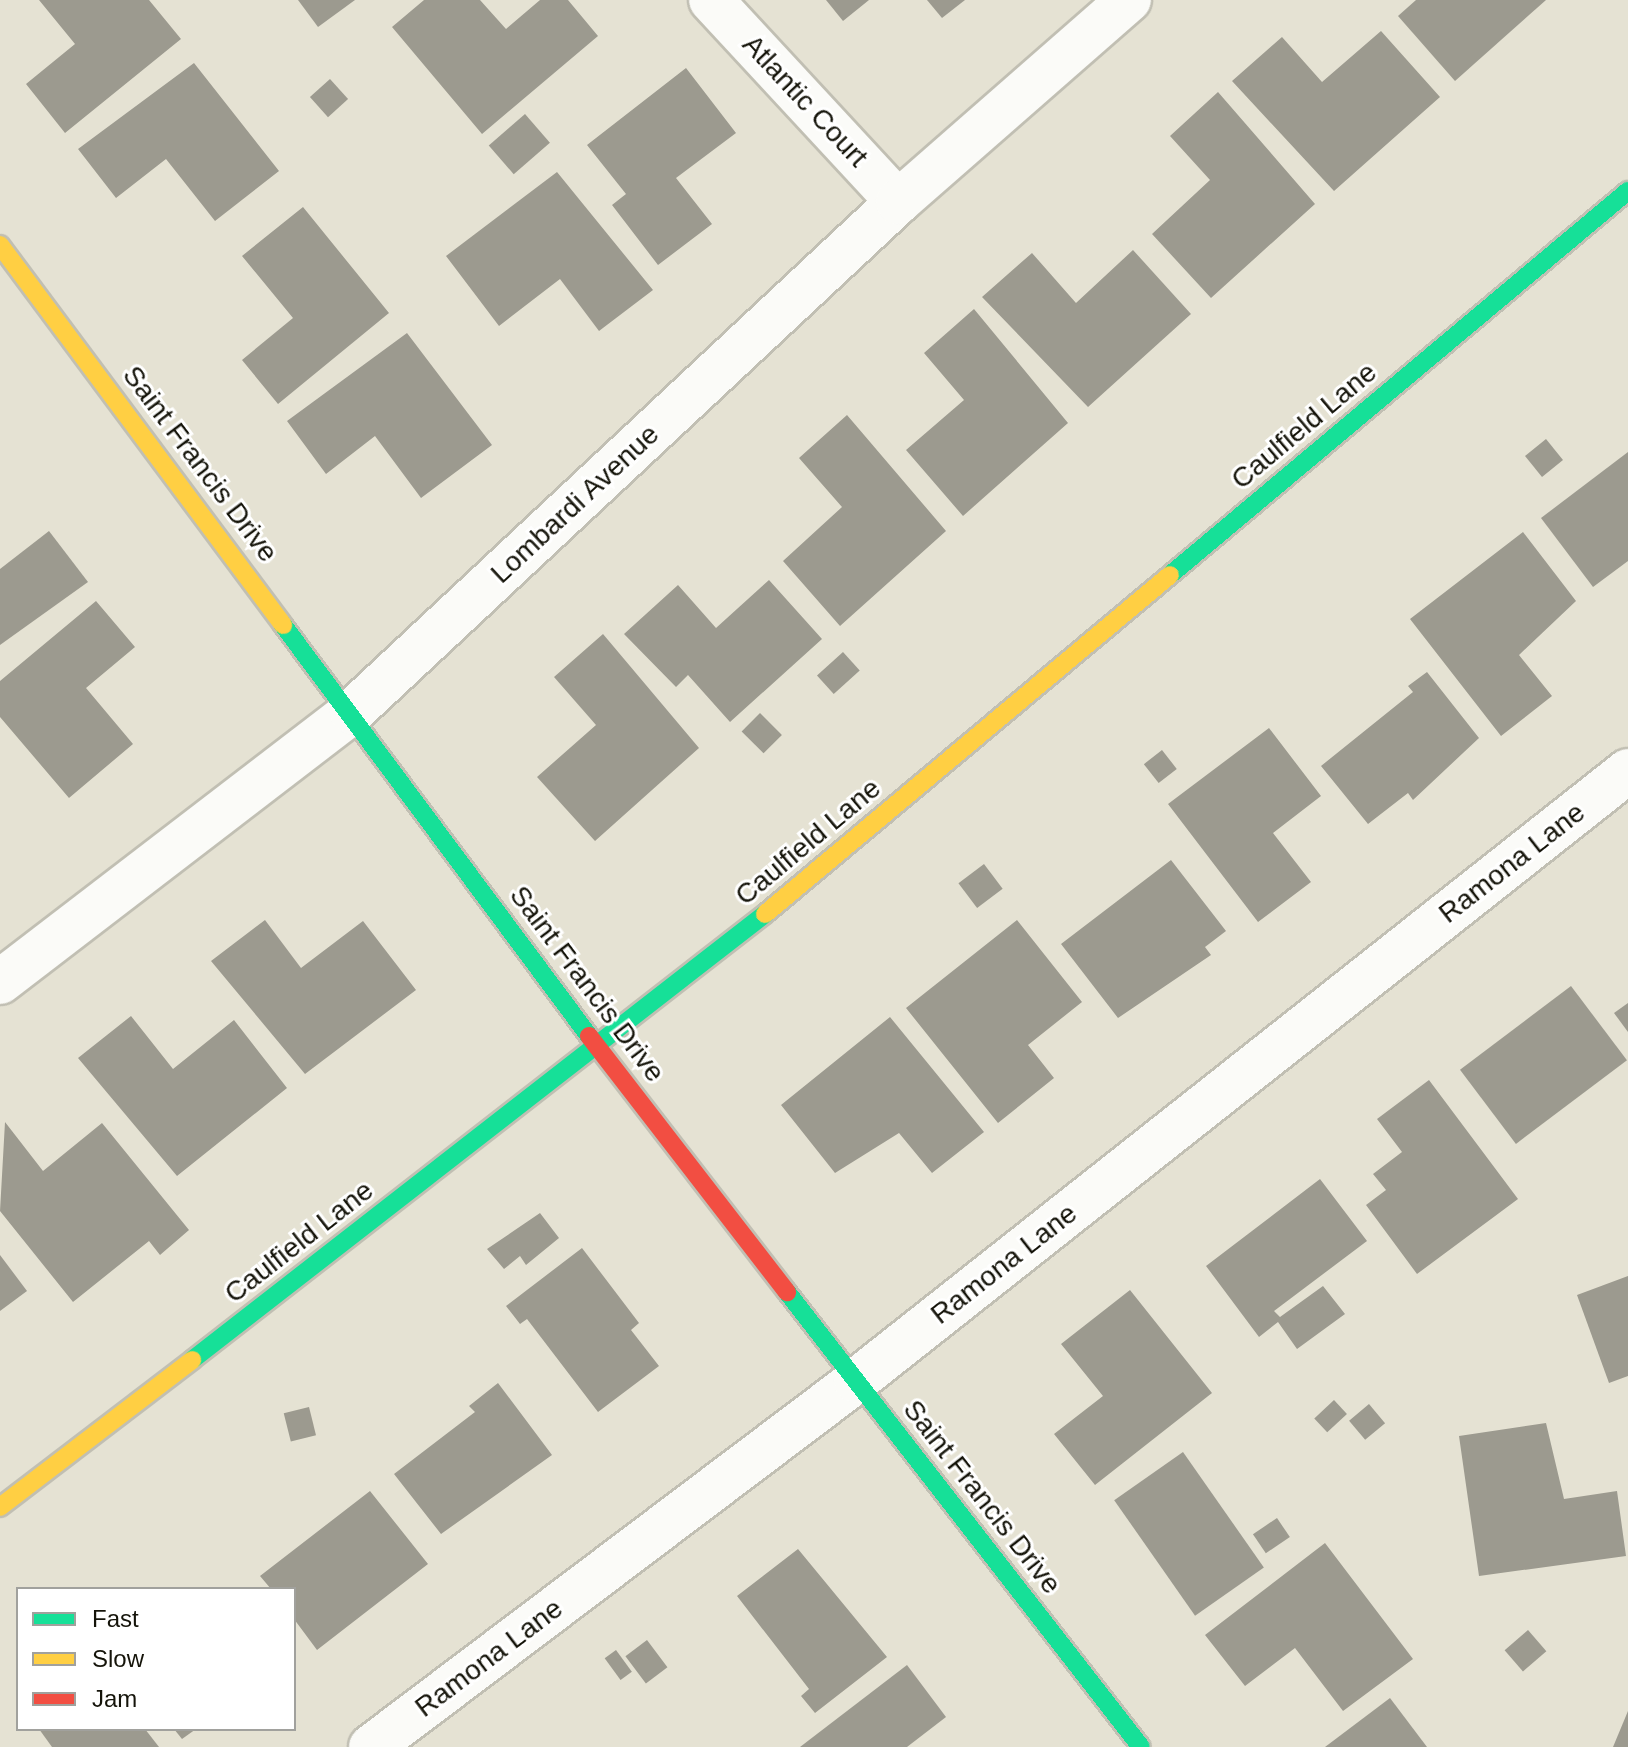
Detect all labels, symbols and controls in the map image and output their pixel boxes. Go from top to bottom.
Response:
street label: Atlantic Court [735,28,875,174]
street label: Caulfield Lane [1225,356,1383,496]
street label: Saint Francis Drive [115,359,285,569]
street label: Lombardi Avenue [483,417,667,591]
street label: Caulfield Lane [729,772,887,912]
street label: Ramona Lane [1432,796,1592,930]
street label: Saint Francis Drive [502,879,672,1089]
street label: Caulfield Lane [218,1174,380,1310]
street label: Ramona Lane [924,1197,1084,1331]
street label: Saint Francis Drive [896,1393,1068,1601]
legend [16,1587,296,1731]
street label: Ramona Lane [409,1592,569,1724]
text: Fast [92,1605,139,1632]
text: Slow [92,1645,144,1672]
text: Jam [92,1685,137,1712]

